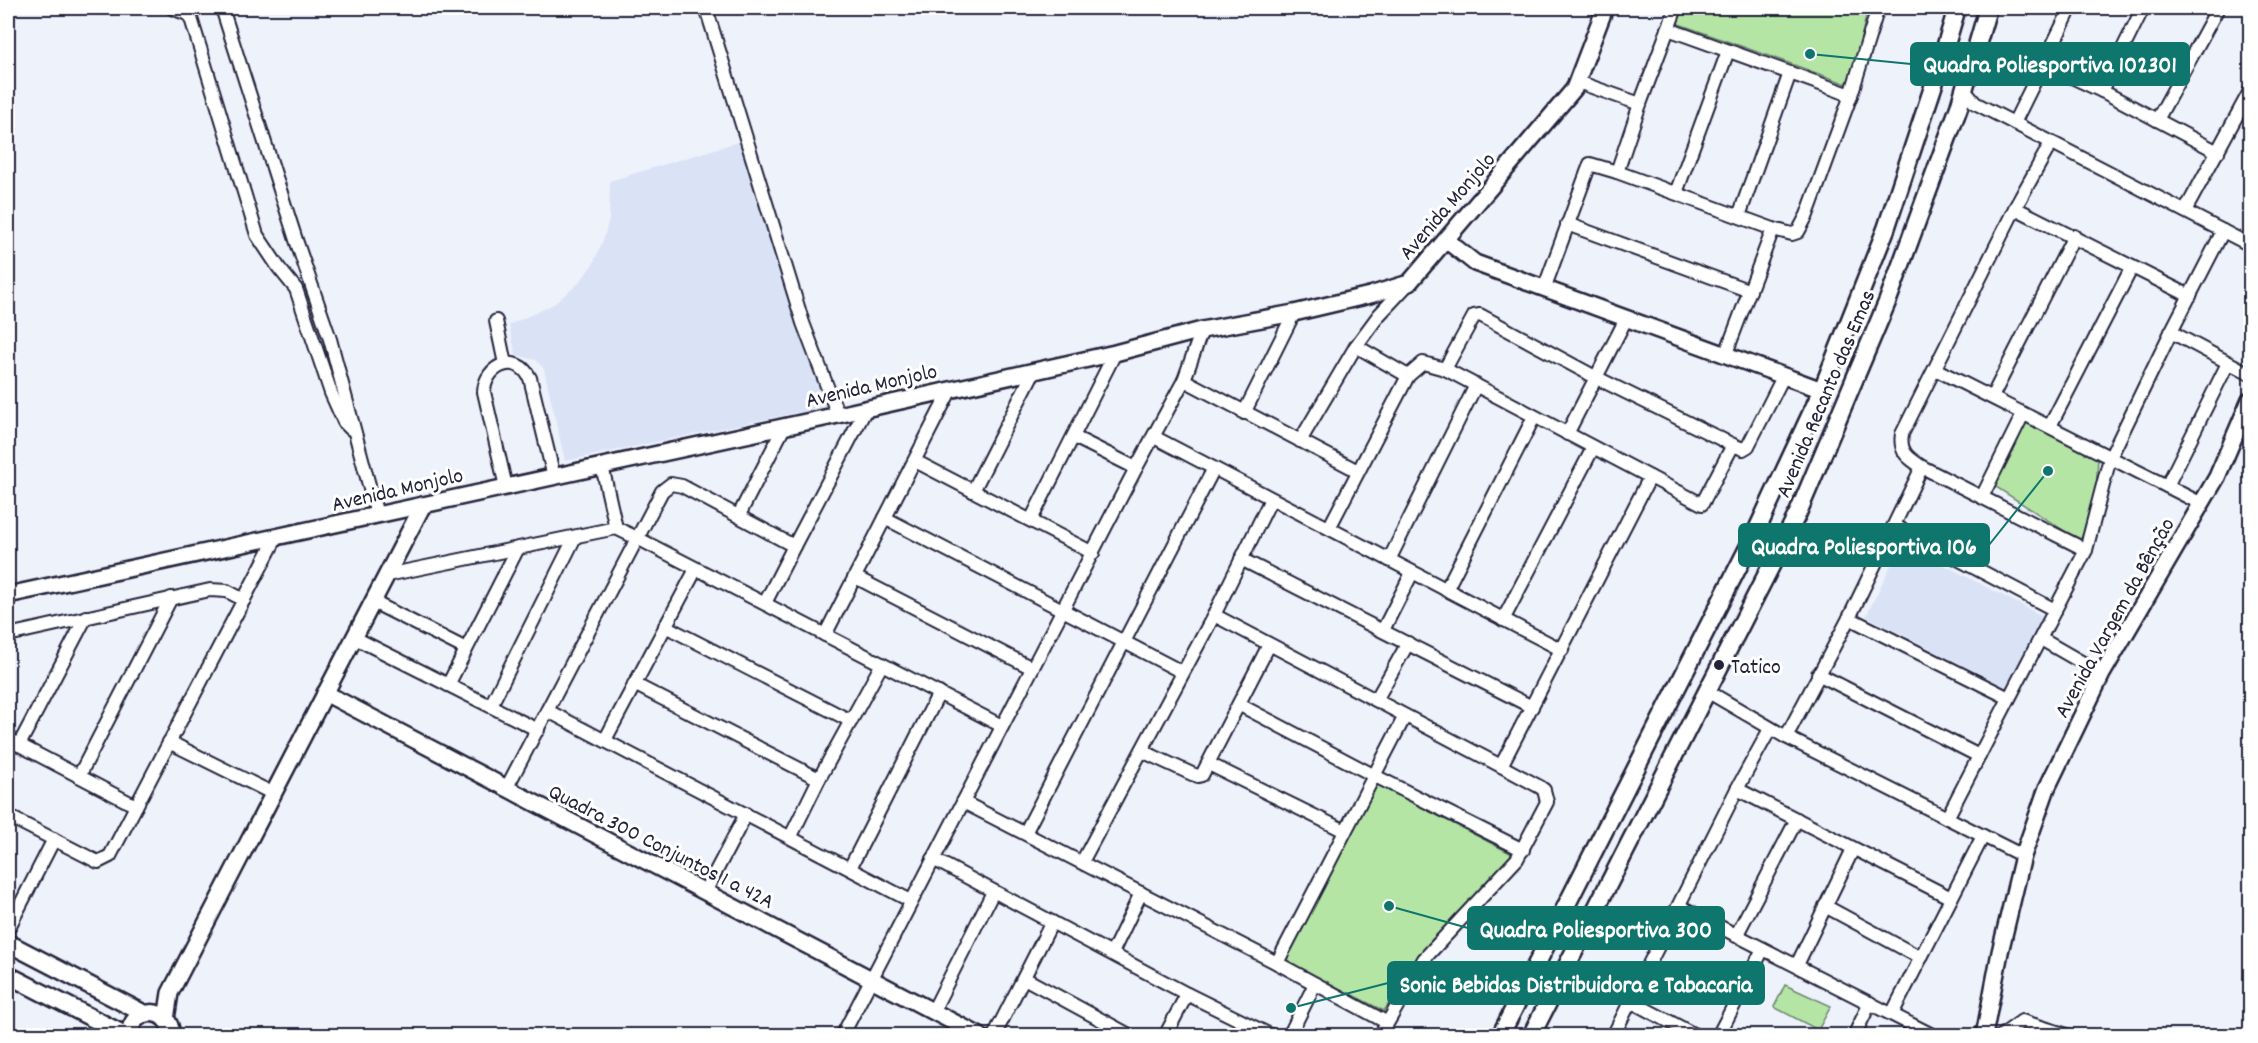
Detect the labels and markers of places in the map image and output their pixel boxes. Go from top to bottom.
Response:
callout: Quadra Poliesportiva 102301 [1911,43,2189,85]
callout: Quadra Poliesportiva 106 [1739,524,1989,566]
place label: Tatico [1731,653,1781,684]
marker: Tatico [1712,658,1726,672]
callout: Quadra Poliesportiva 300 [1468,907,1724,949]
callout: Sonic Bebidas Distribuidora e Tabacaria [1388,962,1764,1004]

